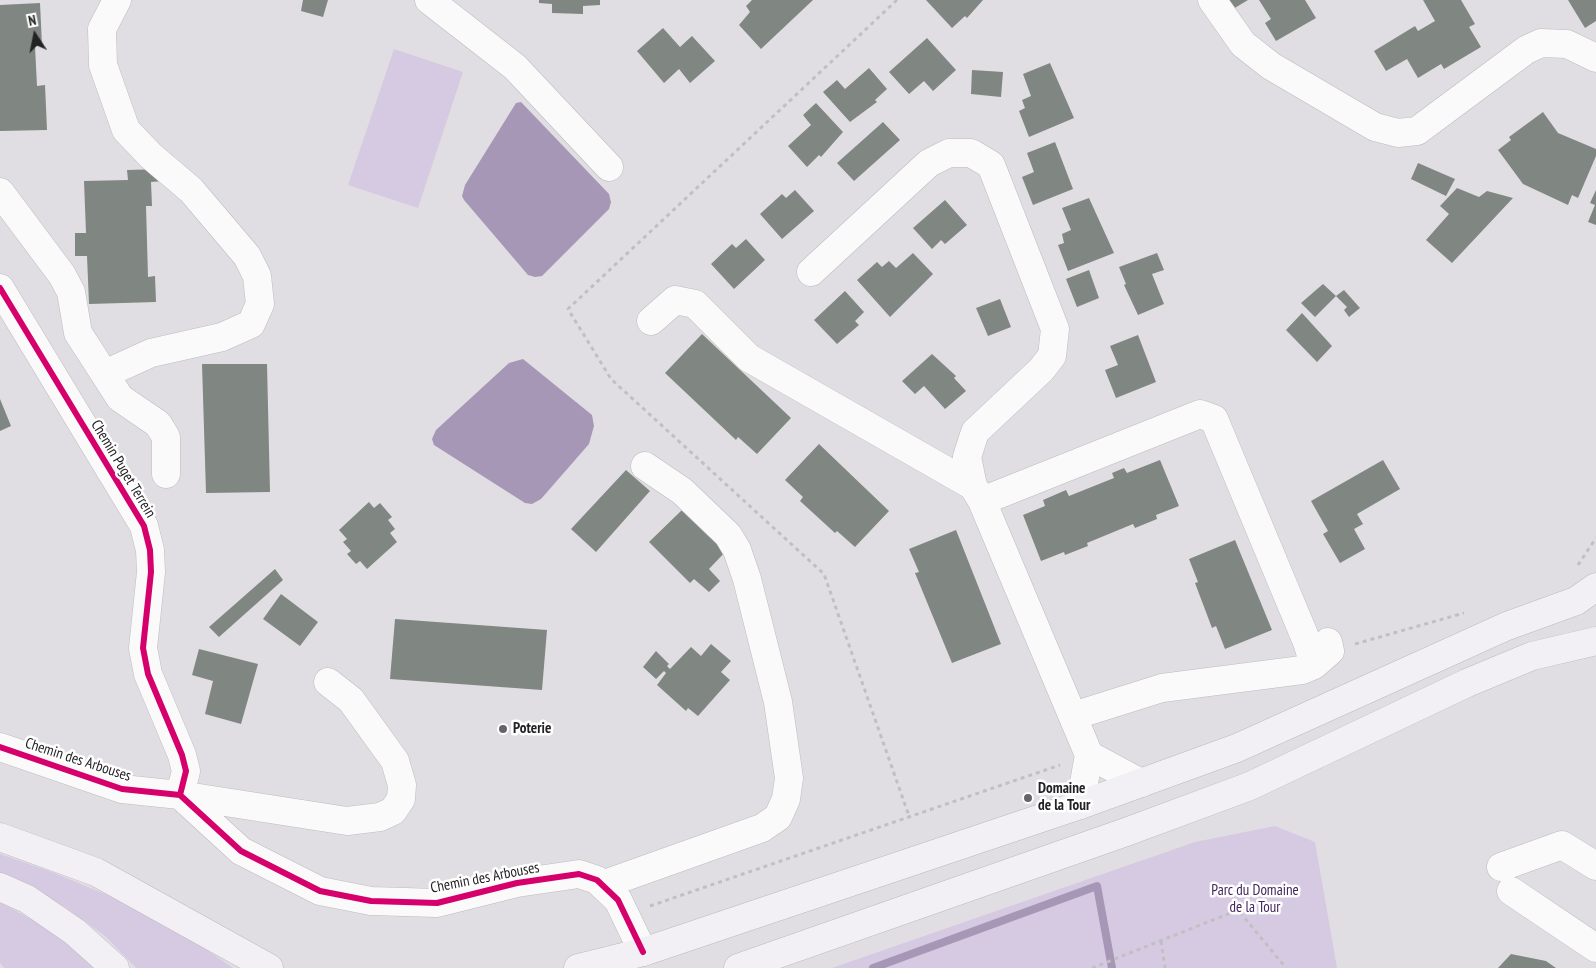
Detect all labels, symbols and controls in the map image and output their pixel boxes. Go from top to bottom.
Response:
north arrow [10,10,60,60]
text: N [27,11,38,30]
street label: Chemin Puget Terrein [87,417,159,521]
place label: Poterie [513,720,551,738]
marker: Poterie [497,723,509,735]
street label: Chemin des Arbouses [23,734,133,786]
place label: Domaine de la Tour [1038,780,1090,815]
marker: Domaine de la Tour [1022,792,1034,804]
street label: Chemin des Arbouses [429,859,541,897]
park label: Parc du Domaine de la Tour [1211,882,1299,917]

